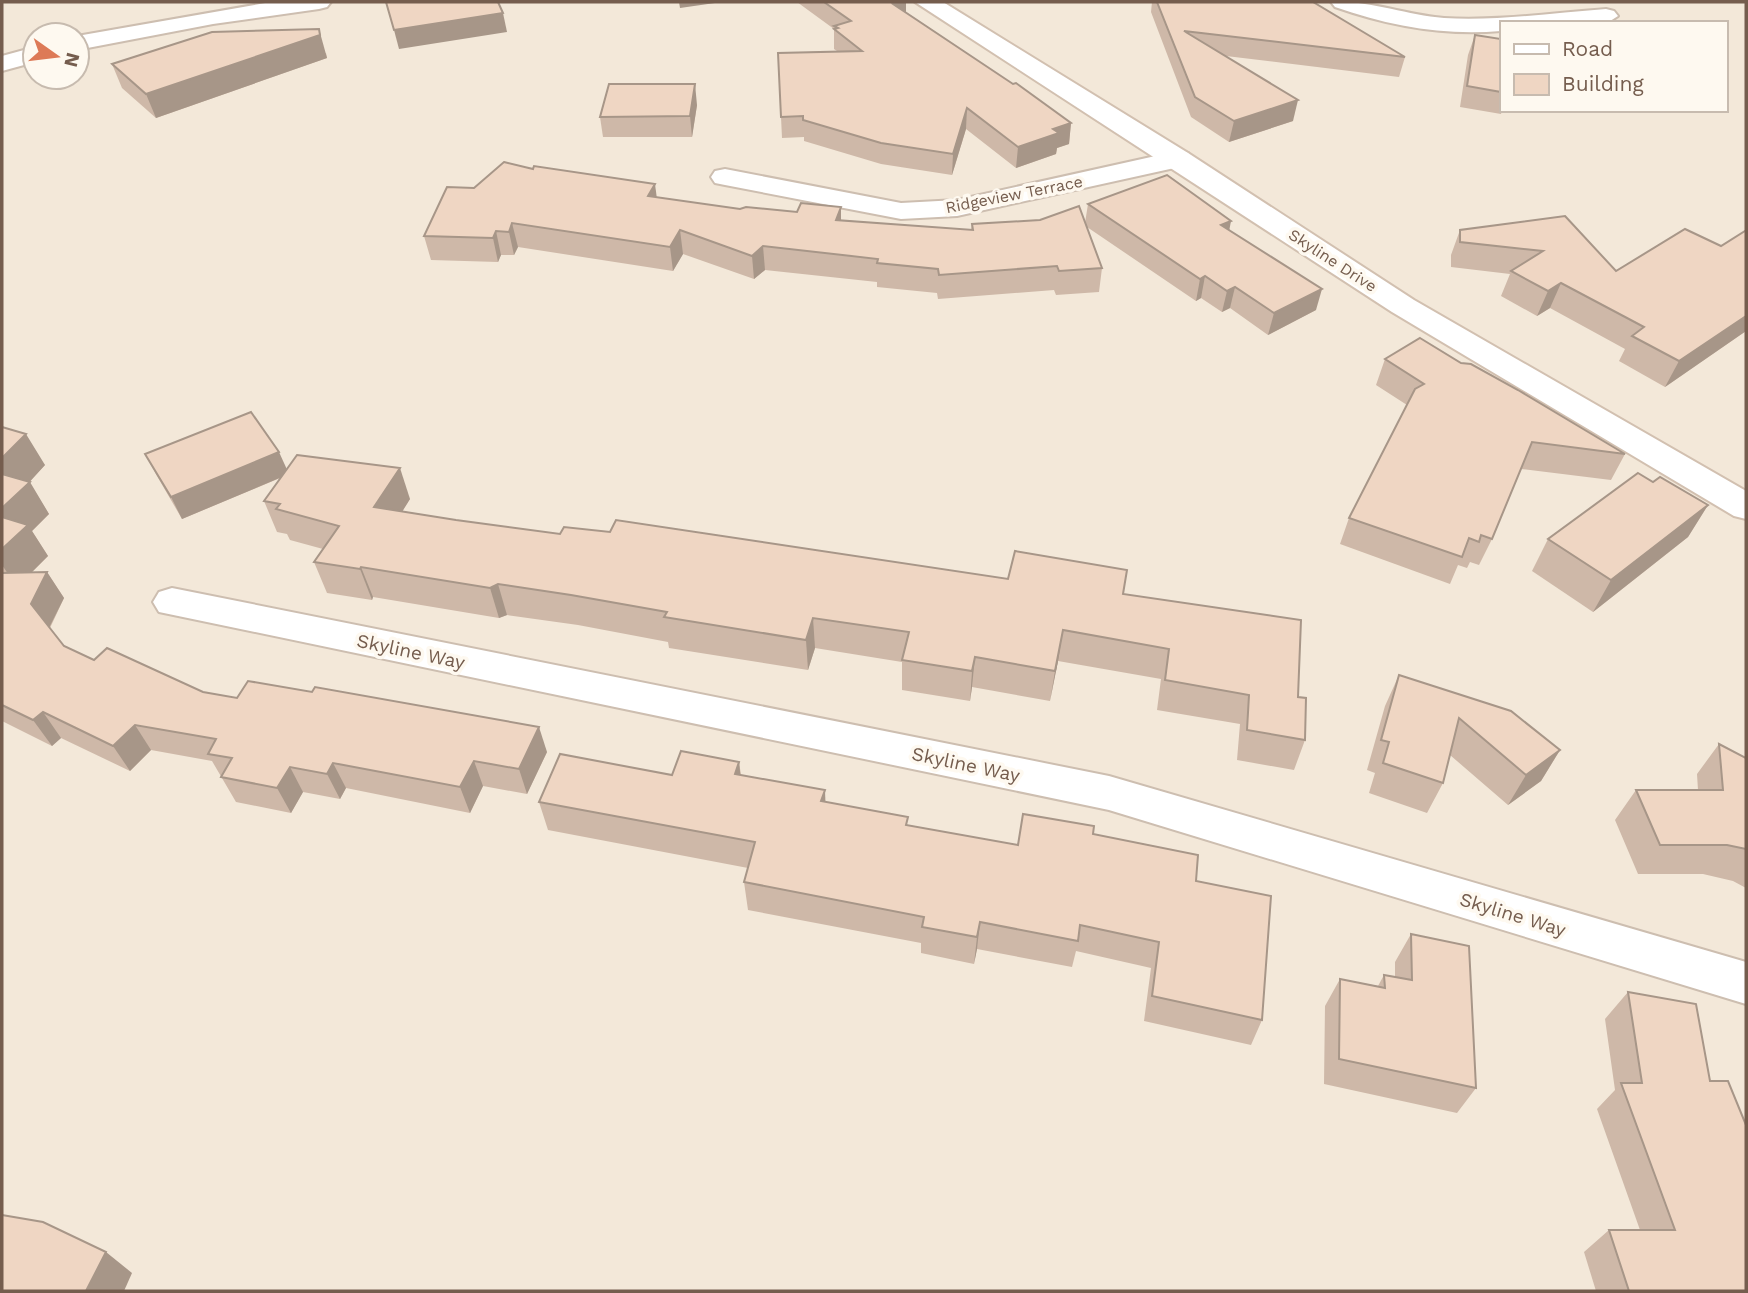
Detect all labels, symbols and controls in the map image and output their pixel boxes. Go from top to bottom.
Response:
north arrow [21,21,91,91]
legend [1500,21,1727,112]
text: Road [1562,36,1613,61]
text: N [59,50,85,70]
text: Building [1562,71,1644,96]
street label: Ridgeview Terrace [944,172,1084,217]
street label: Skyline Drive [1285,225,1380,296]
street label: Skyline Way [355,629,467,674]
street label: Skyline Way [910,742,1022,787]
street label: Skyline Way [1457,887,1569,942]

